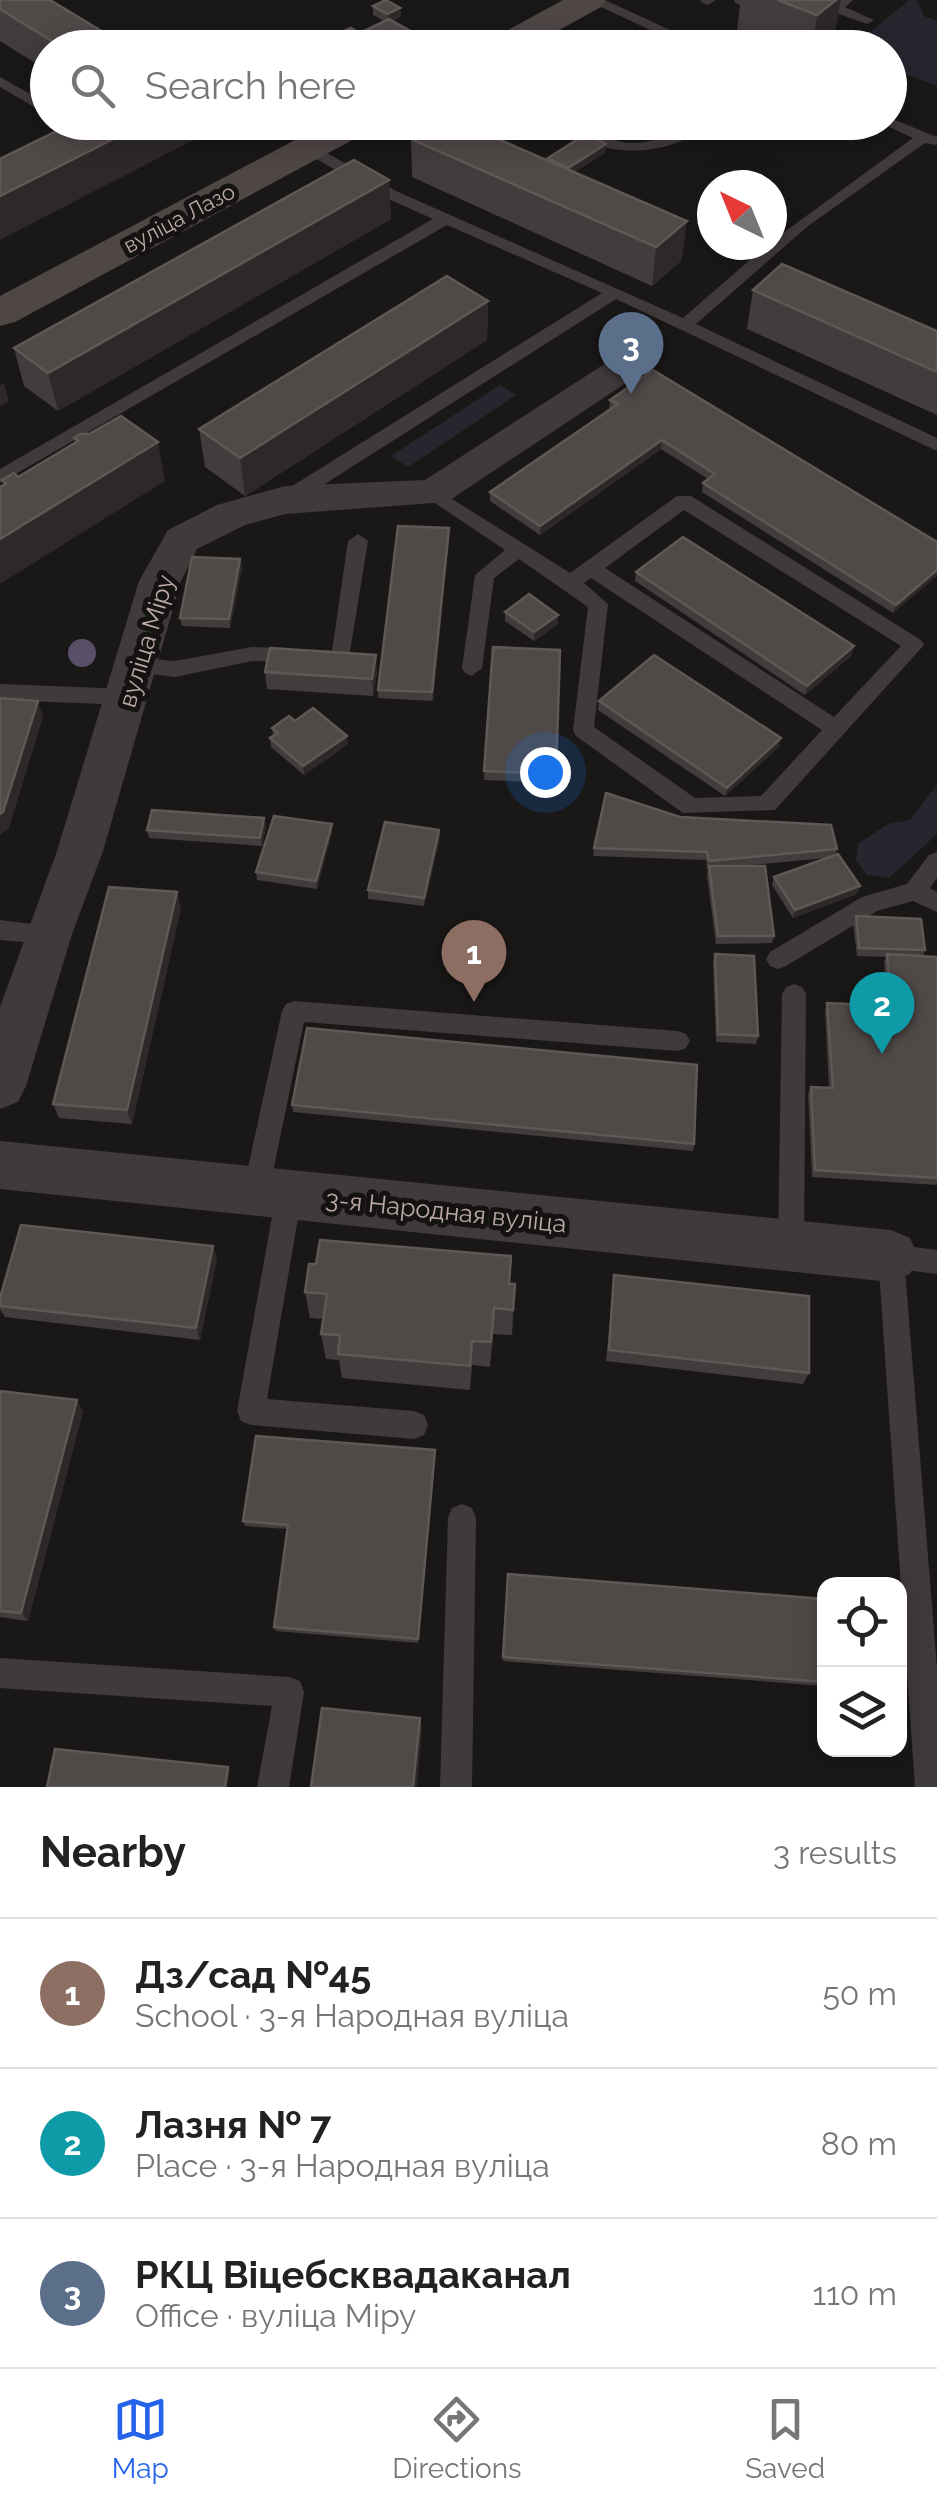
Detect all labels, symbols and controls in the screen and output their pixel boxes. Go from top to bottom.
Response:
search box [30,30,907,140]
icon: search [65,58,120,113]
text: Search here [145,63,356,108]
north arrow [697,170,787,260]
street label: вуліца Лазо [119,178,239,258]
pin: 3 [598,312,664,394]
street label: вуліца Міру [112,571,180,711]
your location [520,747,571,798]
pin: 1 [442,920,506,1002]
pin: 2 [850,972,914,1054]
street label: 3-я Народная вуліца [324,1183,568,1239]
map controls [817,1577,907,1757]
button: locate [817,1577,907,1667]
button: layers [817,1667,907,1757]
text: Nearby [40,1828,186,1877]
text: 3 results [773,1834,897,1871]
text: Дз/сад №45 [135,1952,371,1997]
text: 1 [65,1975,80,2012]
text: 50 m [822,1975,897,2012]
text: School · 3-я Народная вуліца [135,1997,569,2034]
text: Лазня № 7 [135,2102,331,2147]
text: 2 [63,2125,82,2162]
text: 80 m [821,2125,897,2162]
text: Place · 3-я Народная вуліца [135,2147,550,2184]
text: РКЦ Віцебсквадаканал [135,2252,571,2297]
text: 3 [64,2275,81,2312]
text: 110 m [812,2275,897,2312]
text: Office · вуліца Міру [135,2297,416,2334]
tab: Map [112,2392,169,2485]
tab: Directions [392,2392,522,2485]
tab: Saved [745,2392,825,2485]

